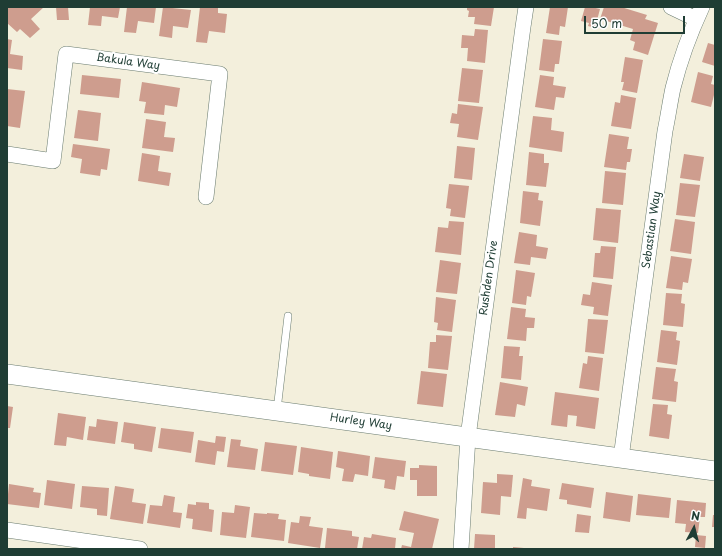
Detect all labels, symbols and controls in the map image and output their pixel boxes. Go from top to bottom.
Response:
scale bar [586,8,687,34]
text: 50 m [591,14,622,32]
street label: Bakula Way [95,51,161,73]
street label: Sebastian Way [640,190,664,270]
street label: Rushden Drive [477,240,501,316]
street label: Hurley Way [329,411,393,433]
text: N [690,507,701,525]
north arrow [674,508,714,548]

